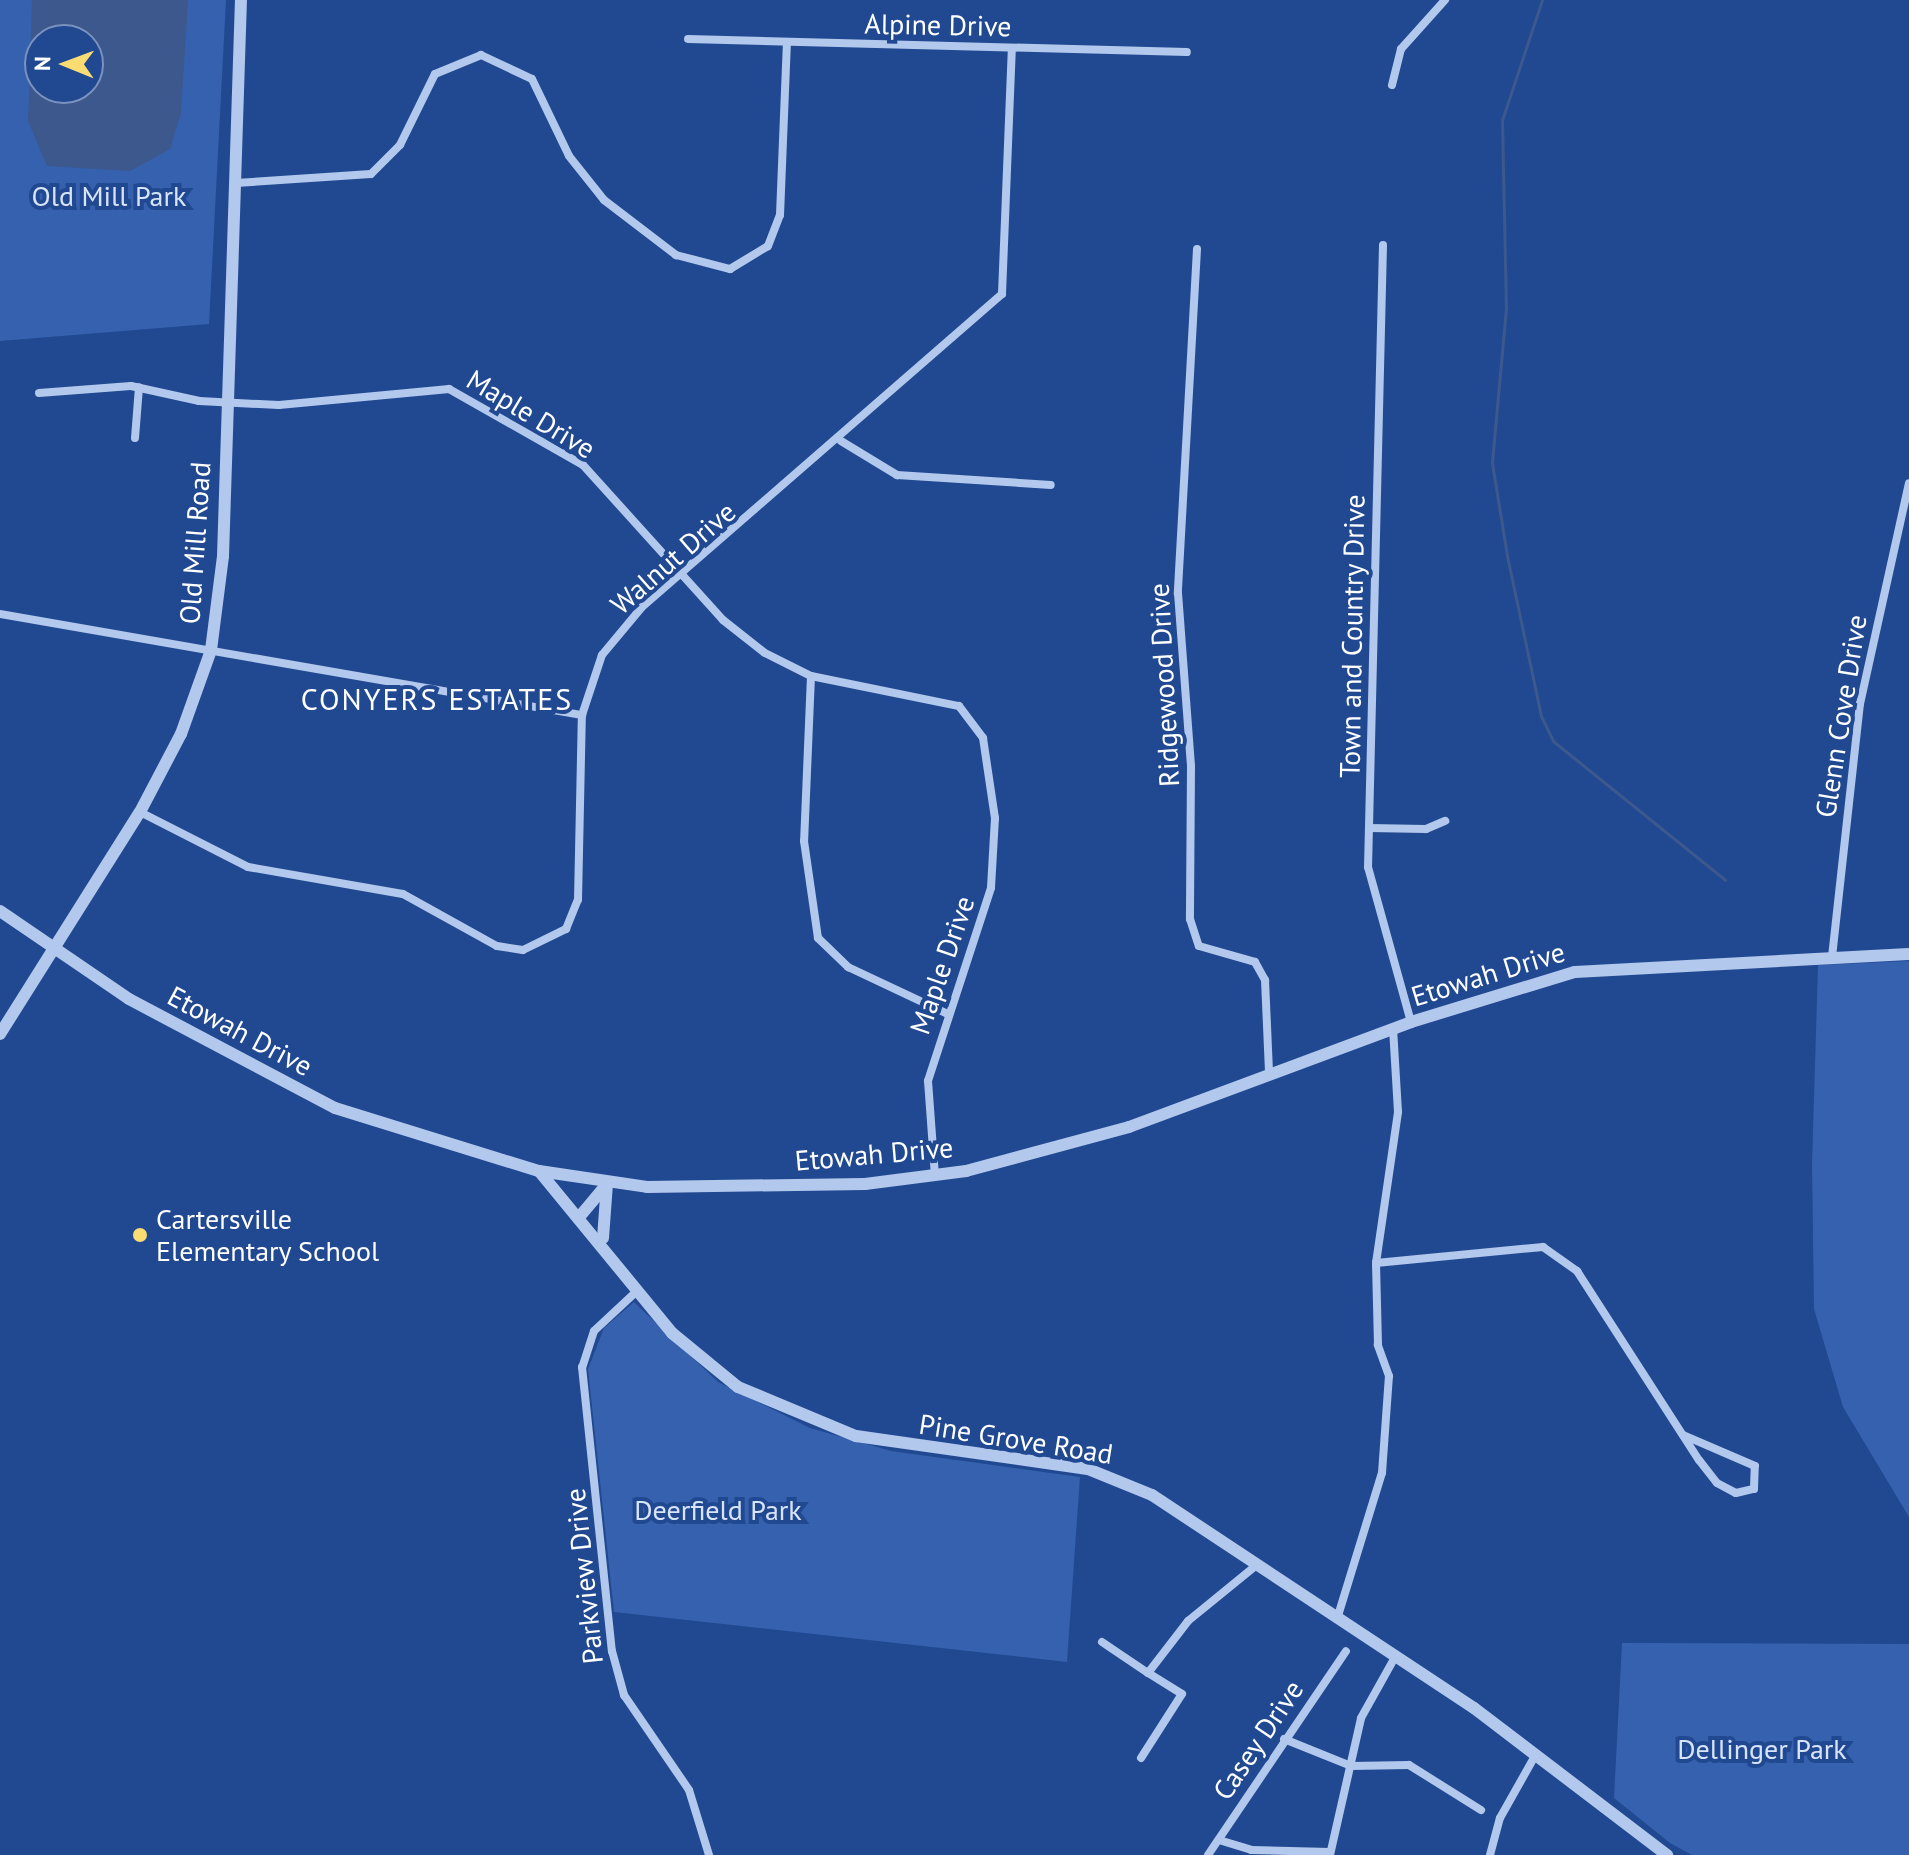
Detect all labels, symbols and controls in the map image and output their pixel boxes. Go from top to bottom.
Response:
street label: Alpine Drive [864,7,1012,43]
north arrow [24,24,104,104]
text: N [28,56,56,71]
park label: Old Mill Park [32,179,186,213]
street label: Maple Drive [461,363,601,465]
street label: Old Mill Road [173,461,217,625]
street label: Town and Country Drive [1333,493,1371,779]
street label: Walnut Drive [604,495,742,621]
street label: Ridgewood Drive [1142,582,1186,788]
street label: Glenn Cove Drive [1808,612,1874,820]
district label: CONYERS ESTATES [301,681,573,717]
street label: Maple Drive [903,892,981,1038]
street label: Etowah Drive [1407,935,1569,1013]
street label: Etowah Drive [162,979,318,1083]
street label: Etowah Drive [793,1130,955,1178]
place label: Cartersville Elementary School [156,1202,380,1268]
marker: Cartersville Elementary School [131,1226,149,1244]
street label: Pine Grove Road [917,1407,1115,1471]
street label: Parkview Drive [558,1486,610,1666]
park label: Deerfield Park [634,1493,802,1527]
street label: Casey Drive [1205,1673,1311,1807]
park label: Dellinger Park [1677,1732,1847,1766]

